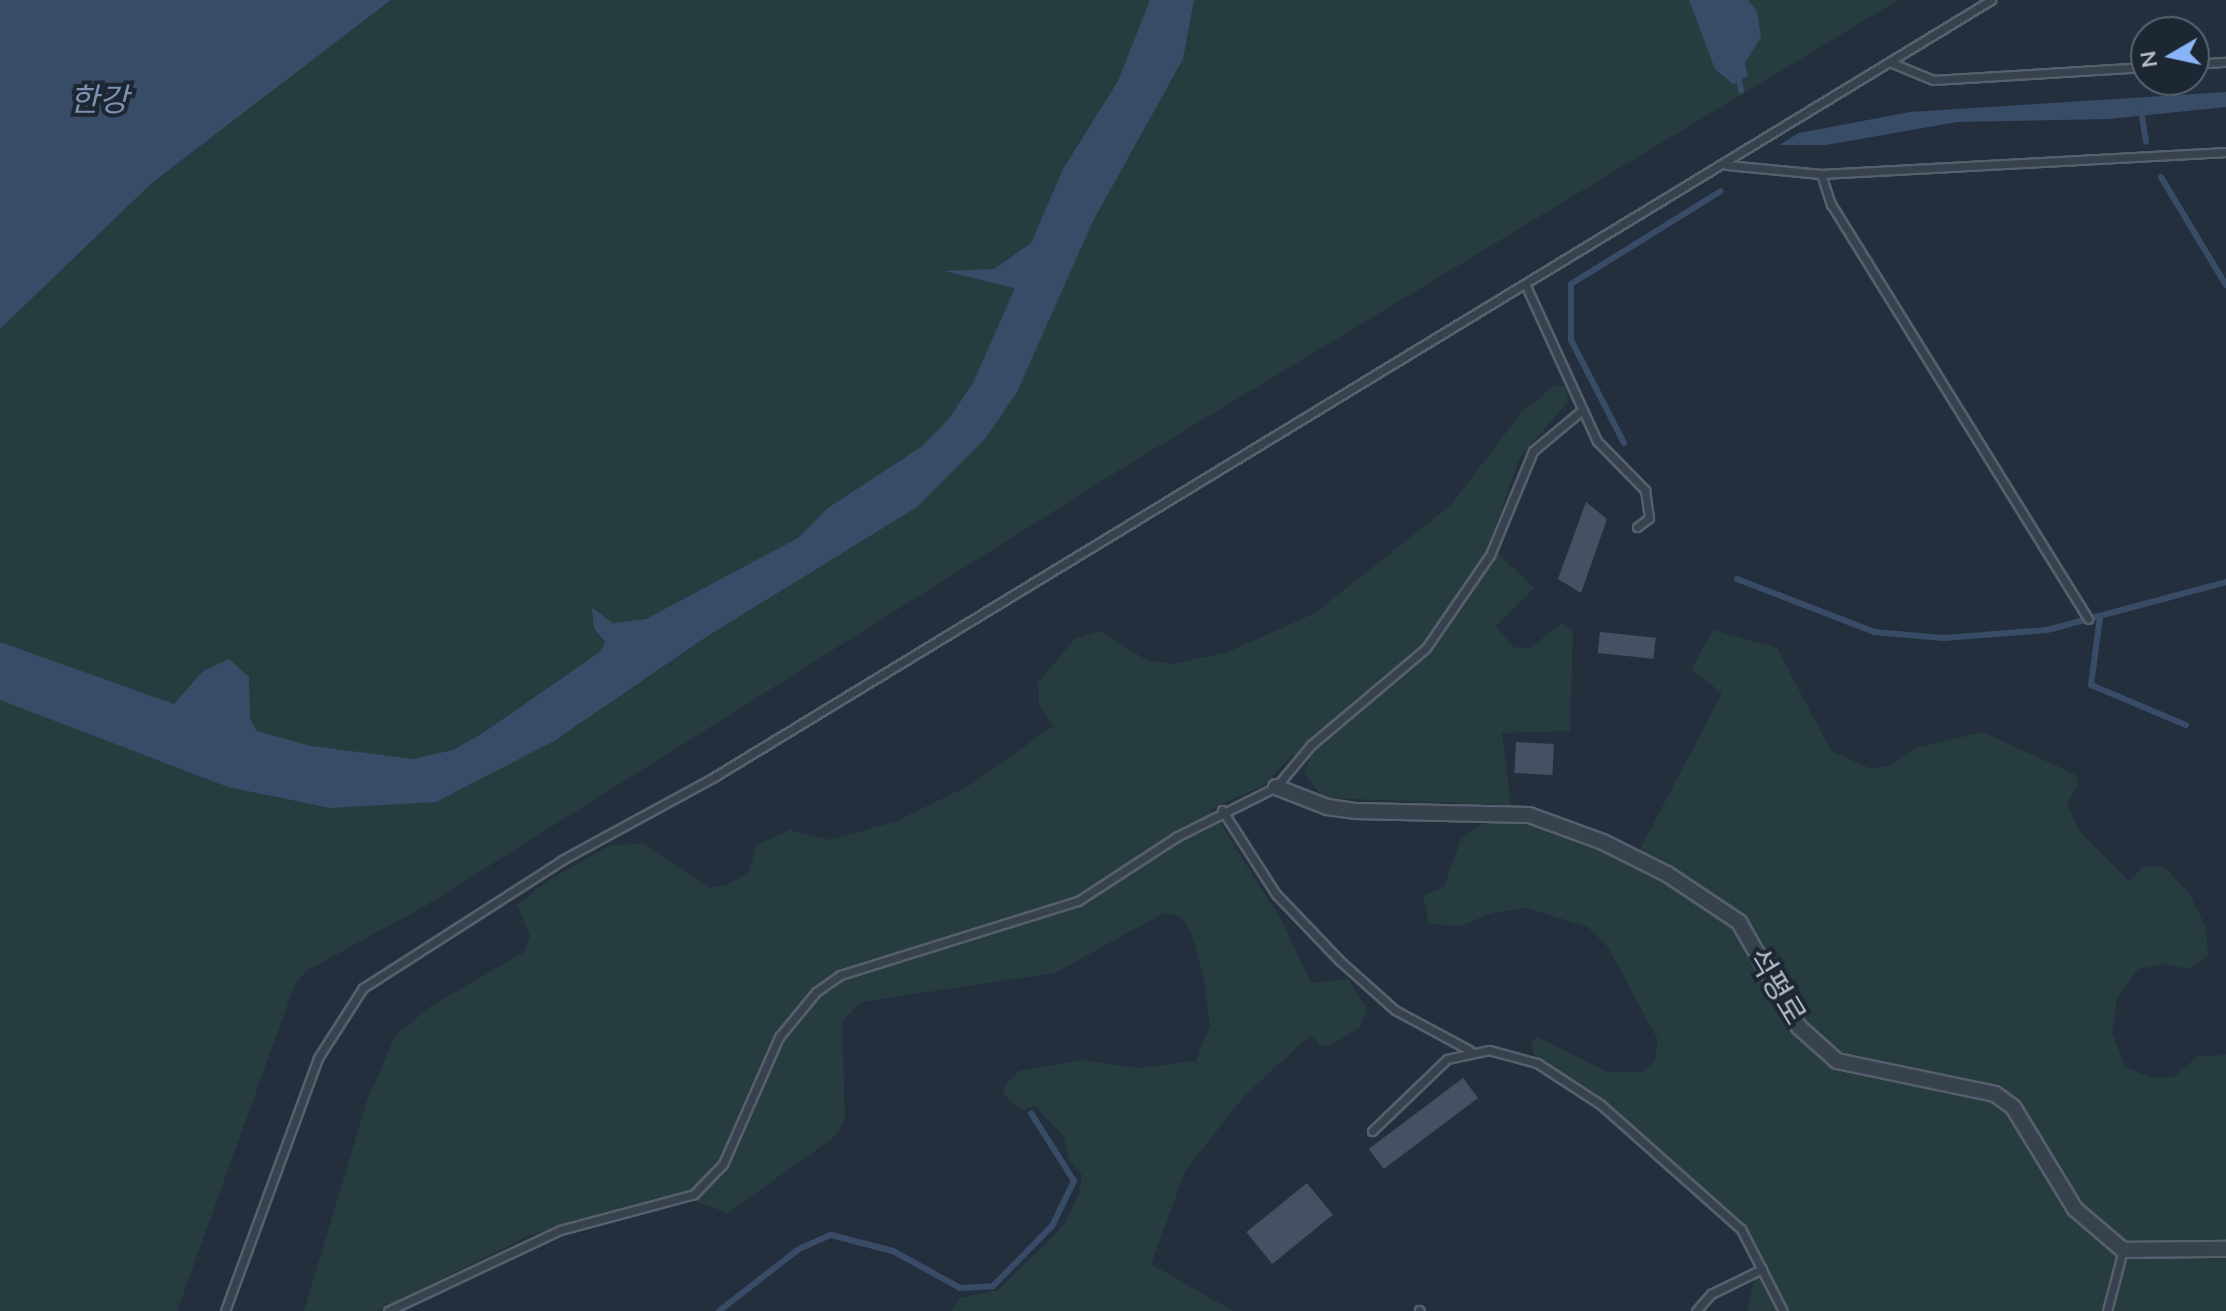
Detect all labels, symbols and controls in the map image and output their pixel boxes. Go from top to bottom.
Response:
north arrow [2130,16,2210,96]
text: N [2133,49,2163,70]
water label: 한강 [70,80,128,118]
street label: 석평로 [1740,941,1814,1031]

